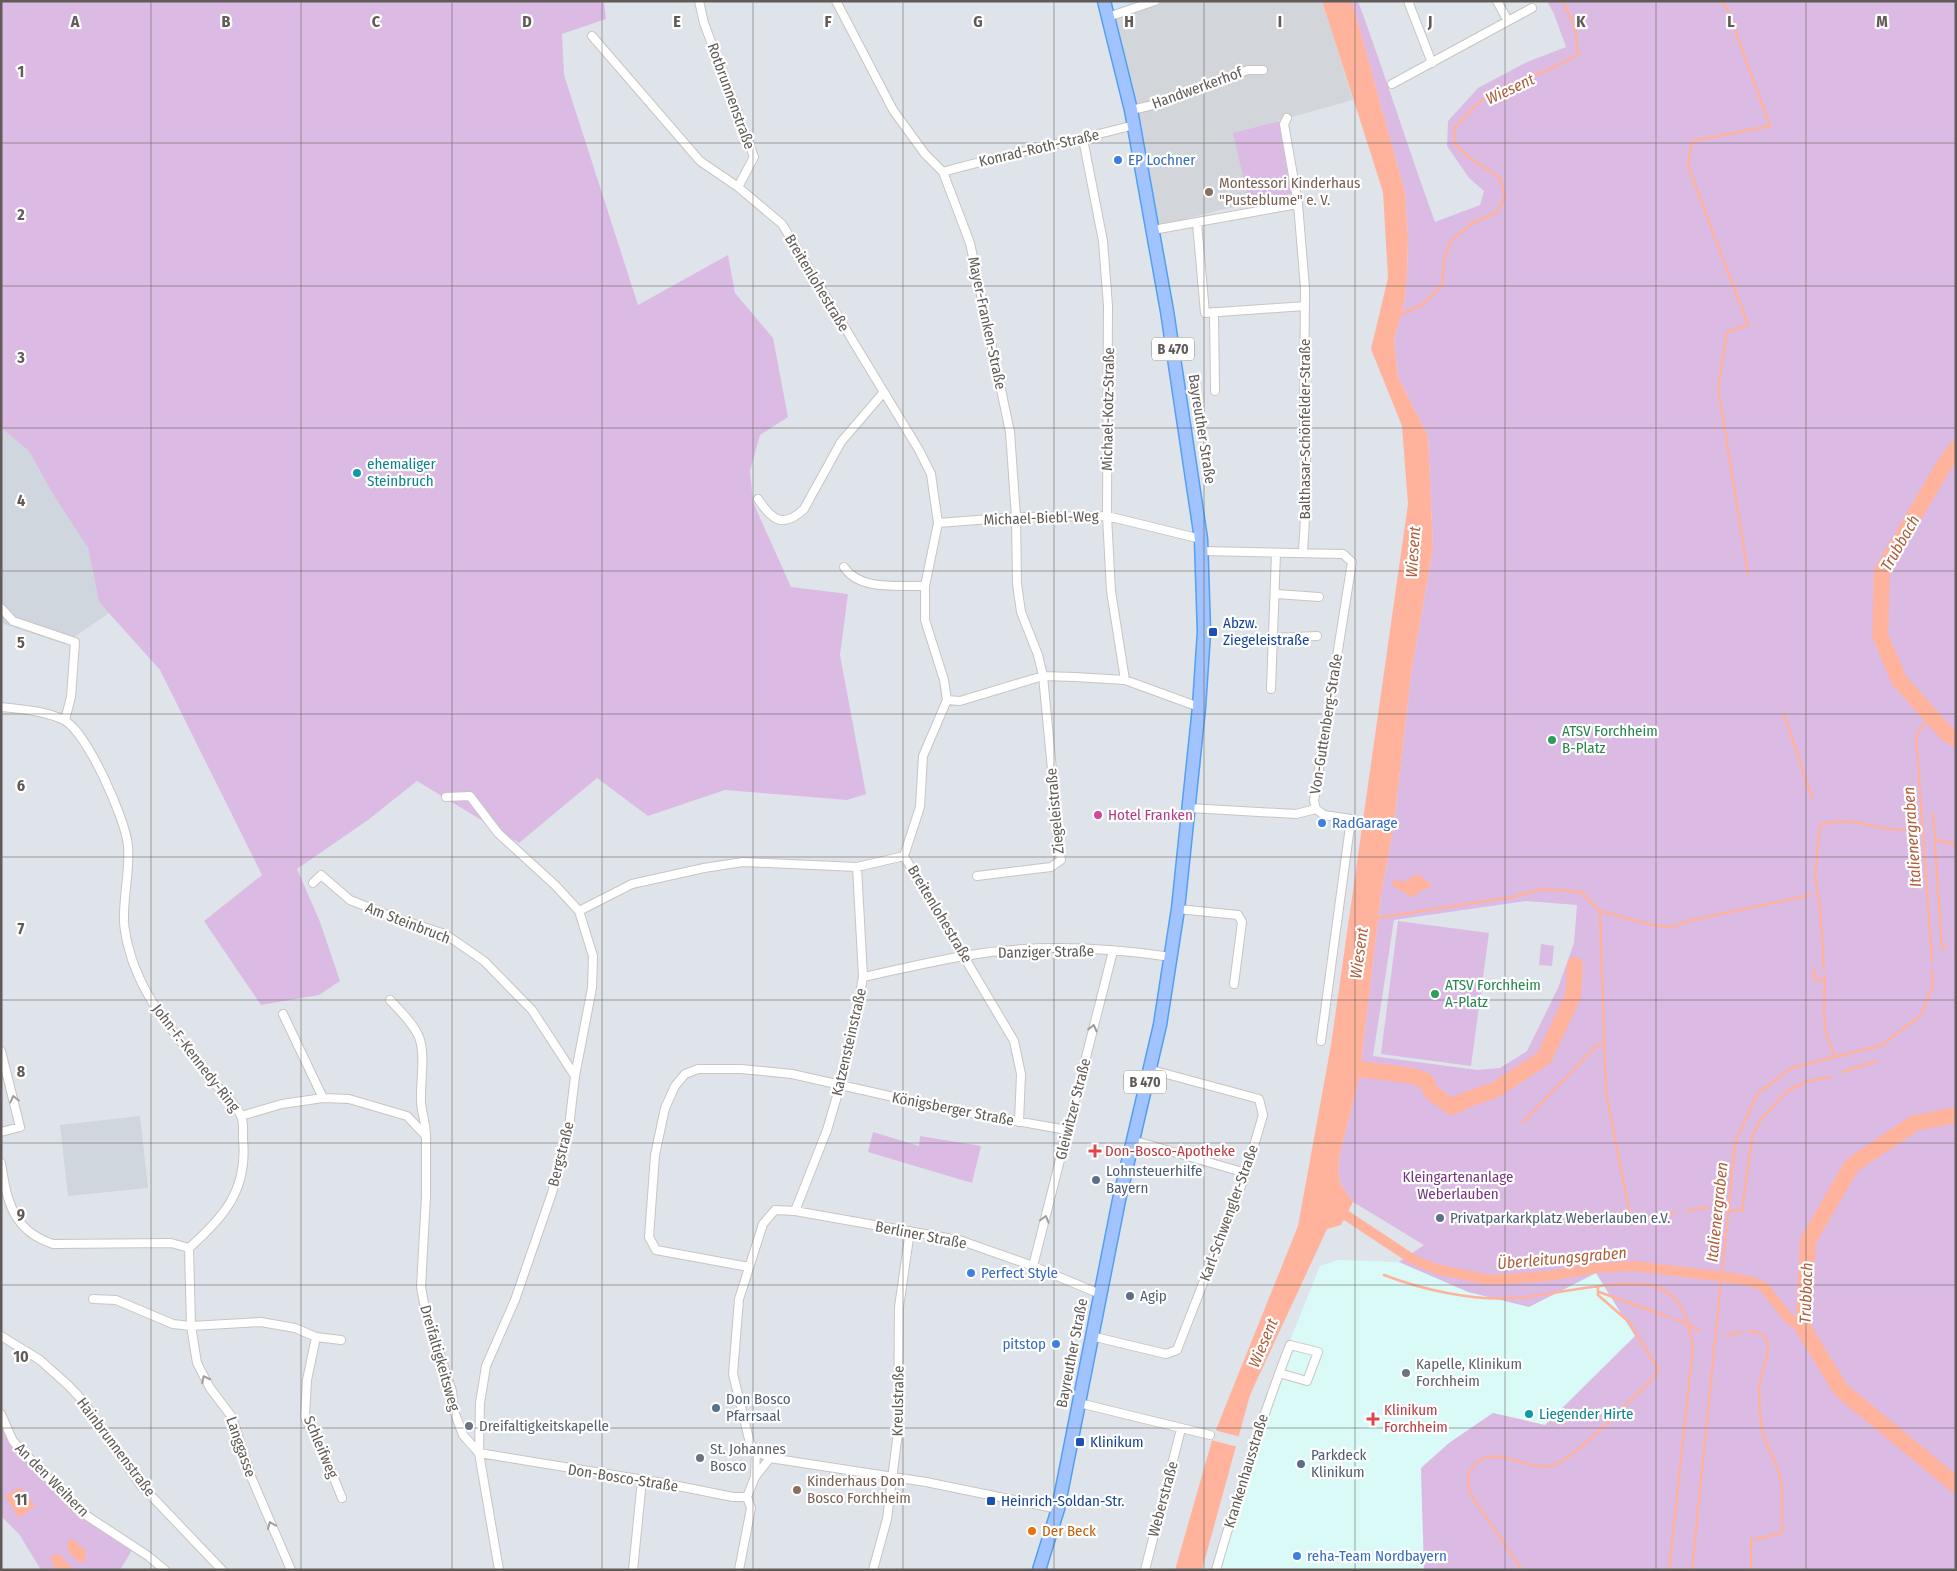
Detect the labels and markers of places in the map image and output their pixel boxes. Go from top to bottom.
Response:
place label: EP Lochner [1128,151,1196,169]
marker: EP Lochner [1112,154,1124,166]
place label: Montessori Kinderhaus "Pusteblume" e. V. [1219,174,1360,209]
marker: Montessori Kinderhaus "Pusteblume" e. V. [1203,186,1215,198]
place label: ehemaliger Steinbruch [367,455,436,490]
marker: ehemaliger Steinbruch [351,467,363,479]
place label: Abzw. Ziegeleistraße [1223,614,1309,649]
marker: Abzw. Ziegeleistraße [1207,626,1219,638]
place label: ATSV Forchheim B-Platz [1562,722,1658,757]
marker: ATSV Forchheim B-Platz [1546,734,1558,746]
place label: Hotel Franken [1108,806,1193,824]
marker: Hotel Franken [1092,809,1104,821]
place label: RadGarage [1332,814,1398,832]
marker: RadGarage [1316,817,1328,829]
place label: ATSV Forchheim A-Platz [1445,976,1541,1011]
marker: ATSV Forchheim A-Platz [1429,988,1441,1000]
place label: Don-Bosco-Apotheke [1105,1142,1235,1160]
marker: Don-Bosco-Apotheke [1089,1145,1101,1157]
place label: Lohnsteuerhilfe Bayern [1106,1162,1203,1197]
marker: Lohnsteuerhilfe Bayern [1090,1174,1102,1186]
place label: Privatparkarkplatz Weberlauben e.V. [1450,1209,1670,1227]
marker: Privatparkarkplatz Weberlauben e.V. [1434,1212,1446,1224]
place label: Perfect Style [981,1264,1058,1282]
marker: Perfect Style [965,1267,977,1279]
place label: Agip [1140,1287,1167,1305]
marker: Agip [1124,1290,1136,1302]
place label: pitstop [1002,1335,1046,1353]
marker: pitstop [1050,1338,1062,1350]
place label: Kapelle, Klinikum Forchheim [1416,1355,1522,1390]
marker: Kapelle, Klinikum Forchheim [1400,1367,1412,1379]
place label: Don Bosco Pfarrsaal [726,1390,791,1425]
place label: Klinikum Forchheim [1384,1401,1448,1436]
marker: Don Bosco Pfarrsaal [710,1402,722,1414]
place label: Liegender Hirte [1539,1405,1633,1423]
marker: Liegender Hirte [1523,1408,1535,1420]
marker: Klinikum Forchheim [1366,1412,1380,1426]
place label: Dreifaltigkeitskapelle [479,1417,609,1435]
marker: Dreifaltigkeitskapelle [463,1420,475,1432]
place label: Klinikum [1090,1433,1144,1451]
marker: Klinikum [1074,1436,1086,1448]
place label: St. Johannes Bosco [710,1440,786,1475]
place label: Parkdeck Klinikum [1311,1446,1366,1481]
marker: St. Johannes Bosco [694,1452,706,1464]
marker: Parkdeck Klinikum [1295,1458,1307,1470]
place label: Kinderhaus Don Bosco Forchheim [807,1472,911,1507]
marker: Kinderhaus Don Bosco Forchheim [791,1484,803,1496]
place label: Heinrich-Soldan-Str. [1001,1492,1124,1510]
marker: Heinrich-Soldan-Str. [985,1495,997,1507]
place label: Der Beck [1042,1522,1096,1540]
marker: Der Beck [1026,1525,1038,1537]
place label: reha-Team Nordbayern [1307,1547,1447,1565]
marker: reha-Team Nordbayern [1291,1550,1303,1562]

